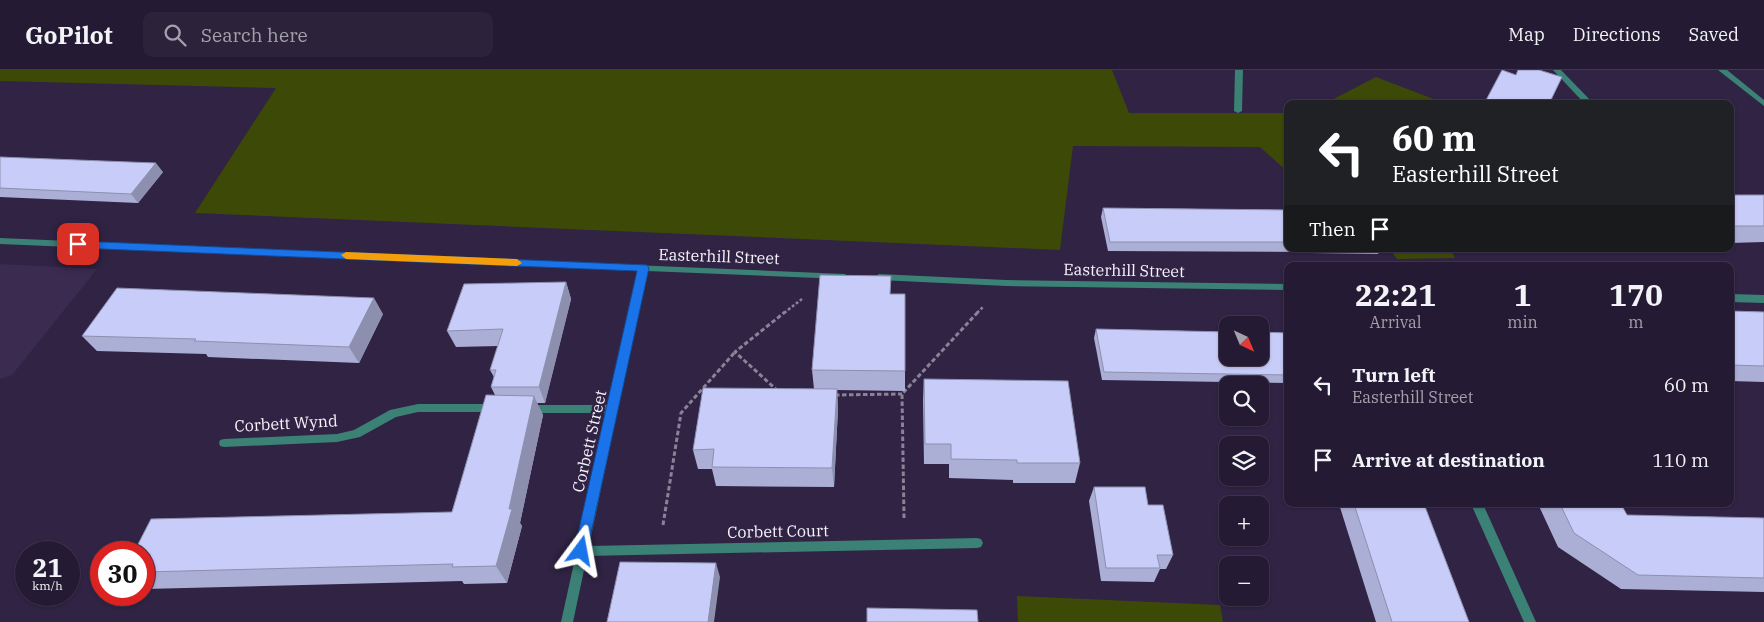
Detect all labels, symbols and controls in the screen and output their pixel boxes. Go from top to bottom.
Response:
search box [143,12,493,57]
text: GoPilot [25,19,113,51]
icon: search [161,21,189,49]
text: Search here [201,23,308,47]
text: Map [1508,23,1545,46]
text: Directions [1573,23,1661,46]
text: Saved [1689,23,1739,46]
text: 60 m [1392,115,1476,161]
icon: left [1309,120,1374,185]
text: Easterhill Street [1392,159,1559,188]
icon: arrive [1366,215,1394,243]
text: Then [1309,217,1356,241]
pin [57,223,99,265]
icon: arrive [64,230,92,258]
street label: Easterhill Street [658,244,780,268]
street label: Easterhill Street [1063,259,1185,281]
text: 22:21 [1355,275,1436,314]
text: 1 [1514,275,1532,314]
text: 170 [1609,275,1663,314]
text: Arrival [1370,312,1422,332]
text: min [1507,312,1538,332]
text: m [1628,312,1644,332]
north arrow [1219,316,1269,366]
map controls [1219,316,1269,606]
text: Turn left [1352,363,1435,387]
icon: left [1309,371,1337,399]
text: 60 m [1664,373,1709,397]
button: search [1219,376,1269,426]
text: Easterhill Street [1352,387,1473,407]
street label: Corbett Street [568,388,611,494]
street label: Corbett Wynd [234,410,338,436]
button: layers [1219,436,1269,486]
icon: arrive [1309,446,1337,474]
text: Arrive at destination [1352,448,1545,472]
text: 110 m [1652,448,1709,472]
button: + [1219,496,1269,546]
street label: Corbett Court [727,520,829,542]
position arrow [554,524,606,576]
speed limit sign: 30 [90,541,155,606]
text: 21 [32,551,63,584]
button: − [1219,556,1269,606]
text: km/h [32,578,63,593]

